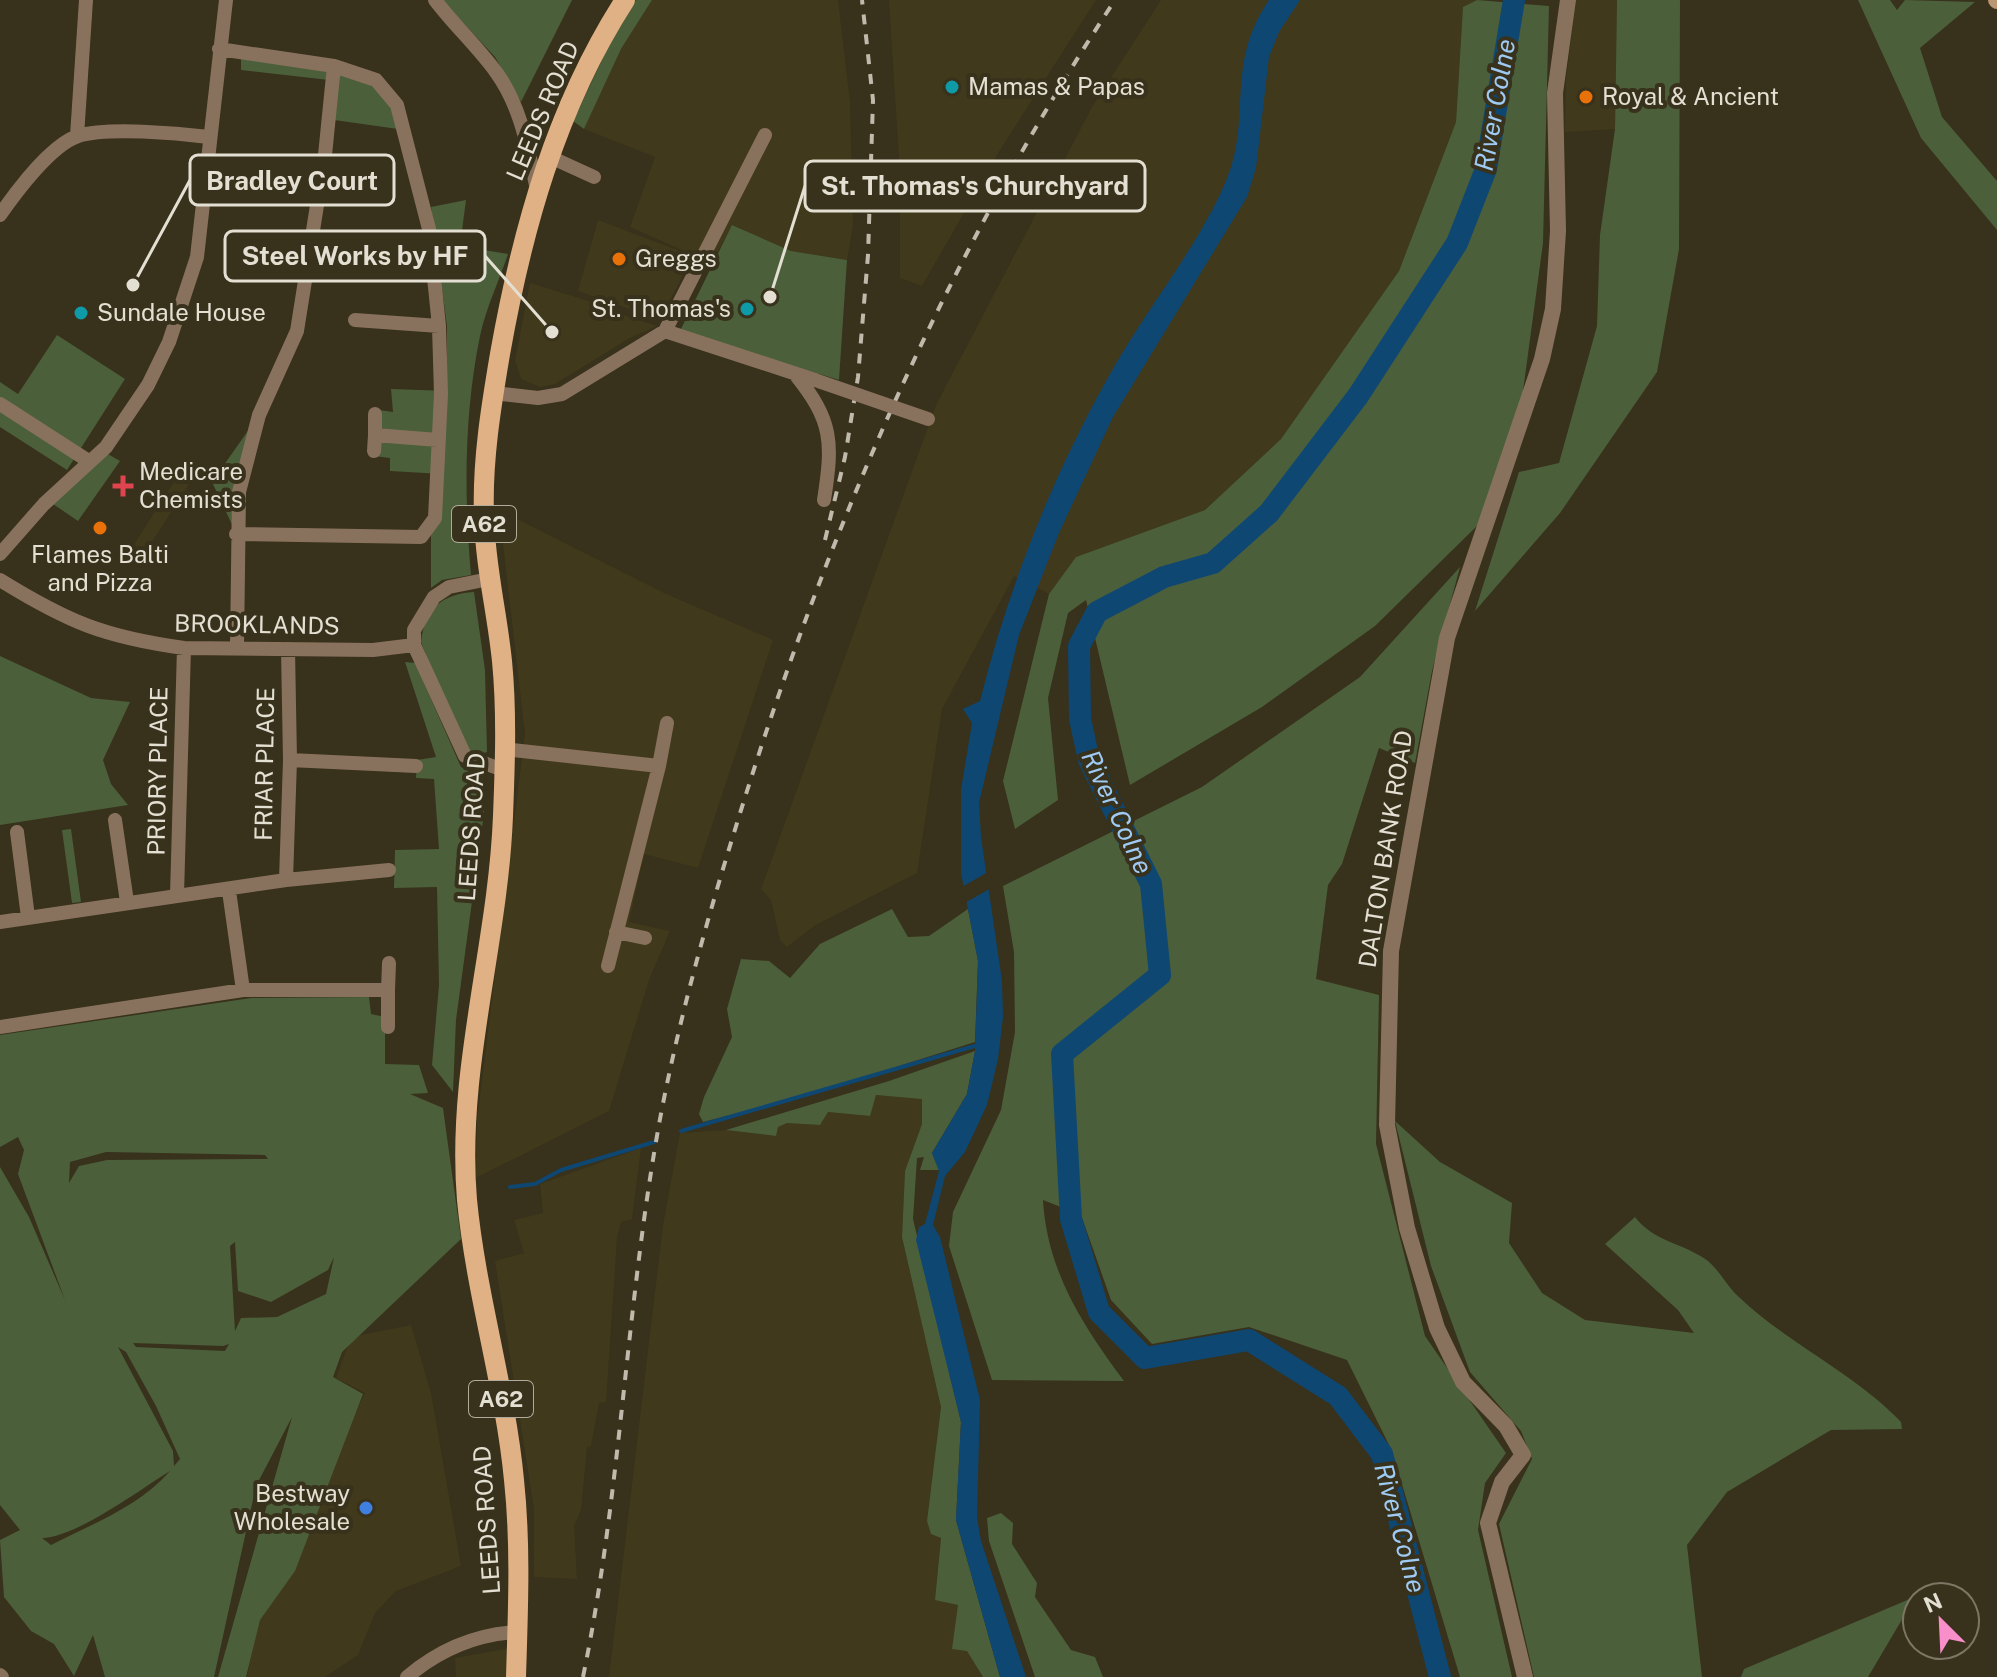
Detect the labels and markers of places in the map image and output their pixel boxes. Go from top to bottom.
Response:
place label: Mamas & Papas [968,72,1145,100]
marker: Mamas & Papas [943,78,961,96]
place label: Royal & Ancient [1602,82,1779,110]
marker: Royal & Ancient [1577,88,1595,106]
callout: Bradley Court [190,155,394,205]
callout: St. Thomas's Churchyard [805,161,1145,211]
callout: Steel Works by HF [225,231,485,281]
place label: Greggs [635,244,717,272]
marker: Greggs [610,250,628,268]
place label: St. Thomas's [591,294,731,322]
place label: Sundale House [97,298,266,326]
marker: St. Thomas's [738,300,756,318]
marker: Sundale House [72,304,90,322]
place label: Medicare Chemists [139,457,243,513]
marker: Medicare Chemists [114,477,132,495]
marker: Flames Balti and Pizza [91,519,109,537]
place label: Flames Balti and Pizza [31,540,169,596]
place label: Bestway Wholesale [234,1479,350,1535]
marker: Bestway Wholesale [357,1499,375,1517]

